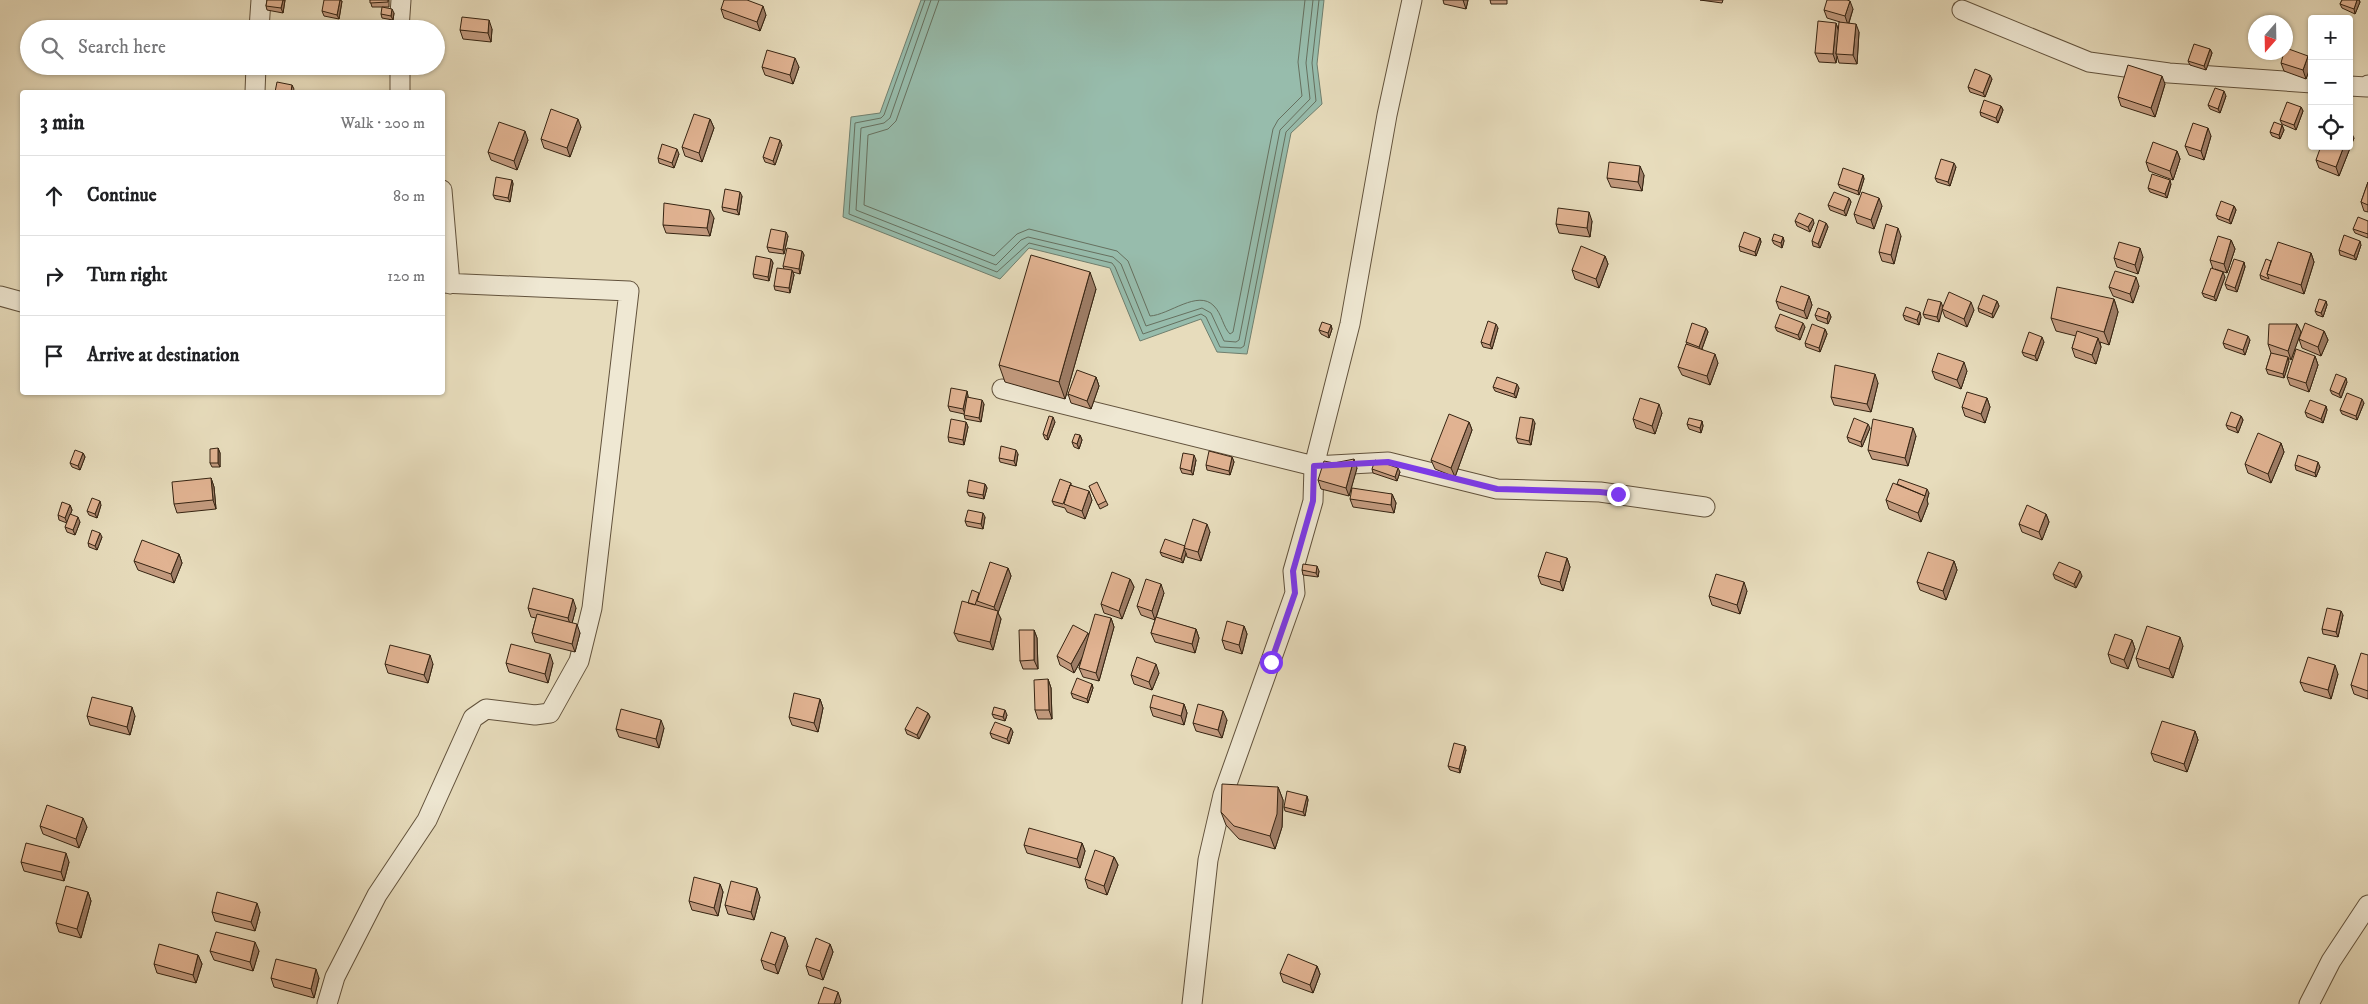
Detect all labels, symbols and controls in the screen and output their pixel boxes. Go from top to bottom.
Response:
north arrow [2248,15,2293,60]
map controls [2308,15,2353,150]
button: + [2308,15,2353,60]
search box [20,20,445,75]
icon: search [38,34,66,62]
text: Search here [78,36,166,59]
button: − [2308,60,2353,105]
button: locate [2308,105,2353,150]
text: 3 min [40,110,85,136]
text: Walk · 200 m [341,113,425,133]
icon: ahead [40,182,68,210]
text: Continue [87,184,157,207]
text: 80 m [393,186,425,206]
icon: right [40,262,68,290]
text: Turn right [87,264,167,287]
text: 120 m [387,266,425,286]
icon: arrive [40,342,68,370]
text: Arrive at destination [87,344,239,367]
route end [1607,483,1630,506]
route start [1260,651,1283,674]

